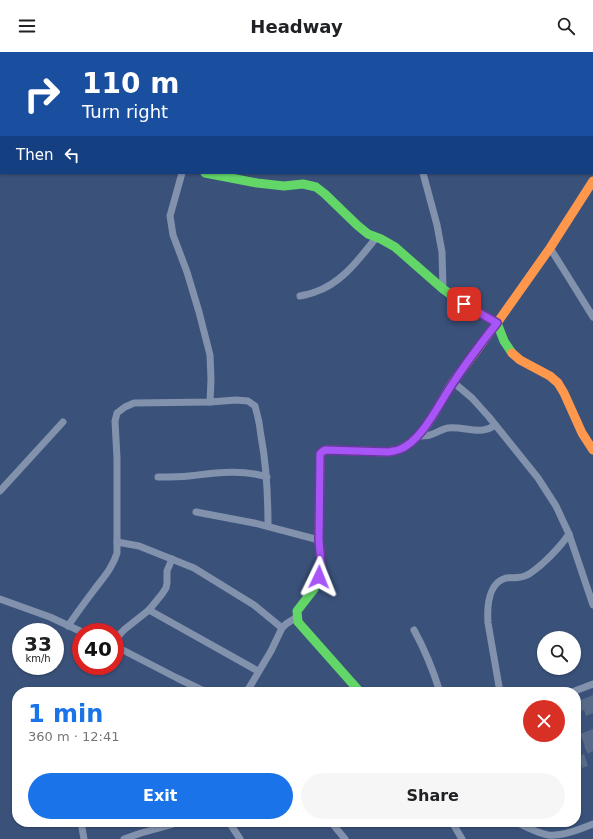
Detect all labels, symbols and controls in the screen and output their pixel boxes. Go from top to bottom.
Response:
icon: menu [16,15,38,37]
icon: search [555,15,577,37]
text: Headway [250,16,343,37]
text: 110 m [82,67,179,100]
icon: right [16,68,68,120]
text: Turn right [82,101,168,122]
icon: left [61,144,83,166]
text: Then [16,146,53,164]
pin [447,287,481,321]
icon: arrive [453,293,475,315]
position arrow [298,556,340,598]
speed limit sign: 40 [72,623,124,675]
map controls [537,631,581,675]
button: search [537,631,581,675]
text: 33 [24,632,52,656]
text: km/h [25,653,51,664]
text: 1 min [28,700,103,728]
button: close [523,700,565,742]
text: 360 m · 12:41 [28,729,119,744]
button: Exit [28,773,293,819]
button: Share [301,773,565,819]

